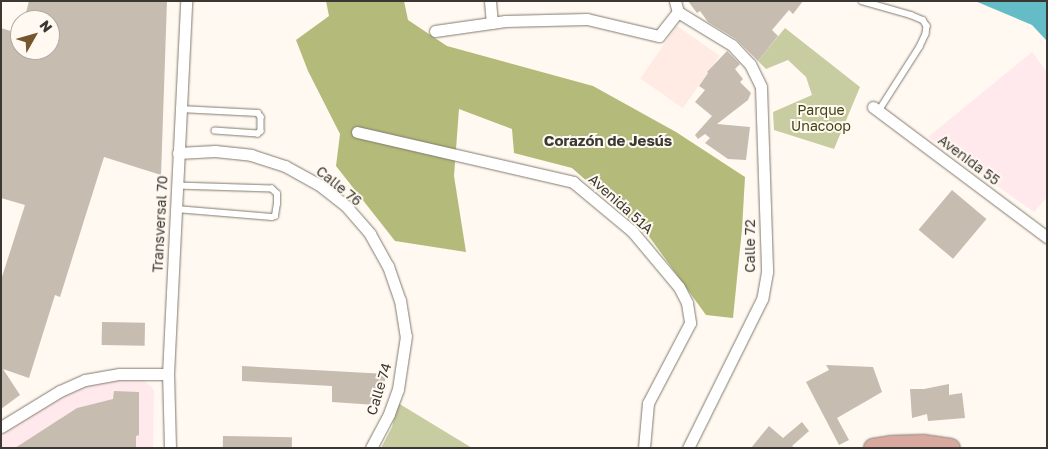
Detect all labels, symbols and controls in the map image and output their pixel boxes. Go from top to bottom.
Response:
north arrow [10,10,60,60]
text: N [36,17,56,35]
park label: Parque Unacoop [791,102,851,134]
street label: Avenida 55 [935,131,1003,189]
district label: Corazón de Jesús [544,132,672,150]
street label: Calle 76 [313,163,365,209]
street label: Avenida 51A [585,171,657,237]
street label: Transversal 70 [149,175,171,273]
street label: Calle 72 [742,219,758,273]
street label: Calle 74 [363,361,395,417]

